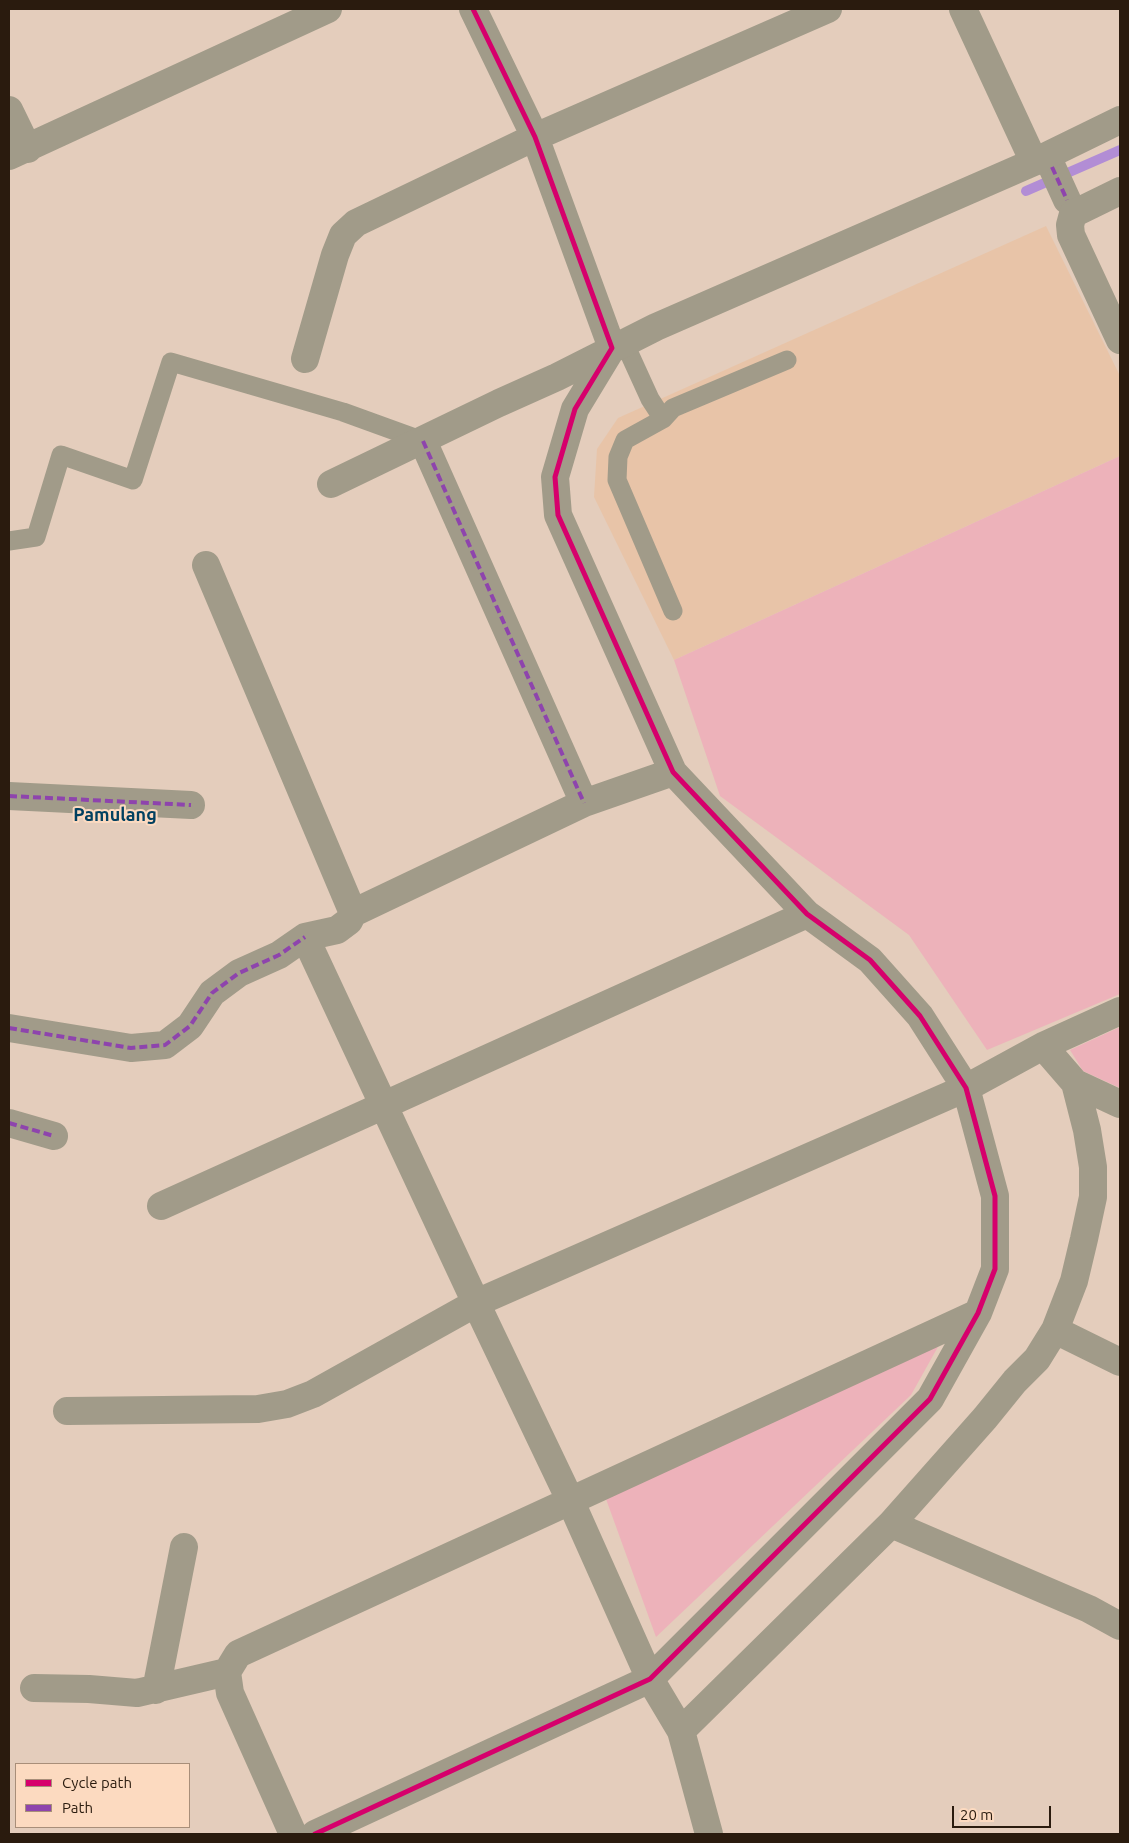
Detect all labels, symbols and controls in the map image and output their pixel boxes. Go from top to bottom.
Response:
district label: Pamulang [73,804,157,826]
legend [15,1763,190,1828]
text: Cycle path [62,1774,132,1791]
scale bar [954,1796,1053,1828]
text: Path [62,1799,93,1816]
text: 20 m [960,1806,993,1823]

